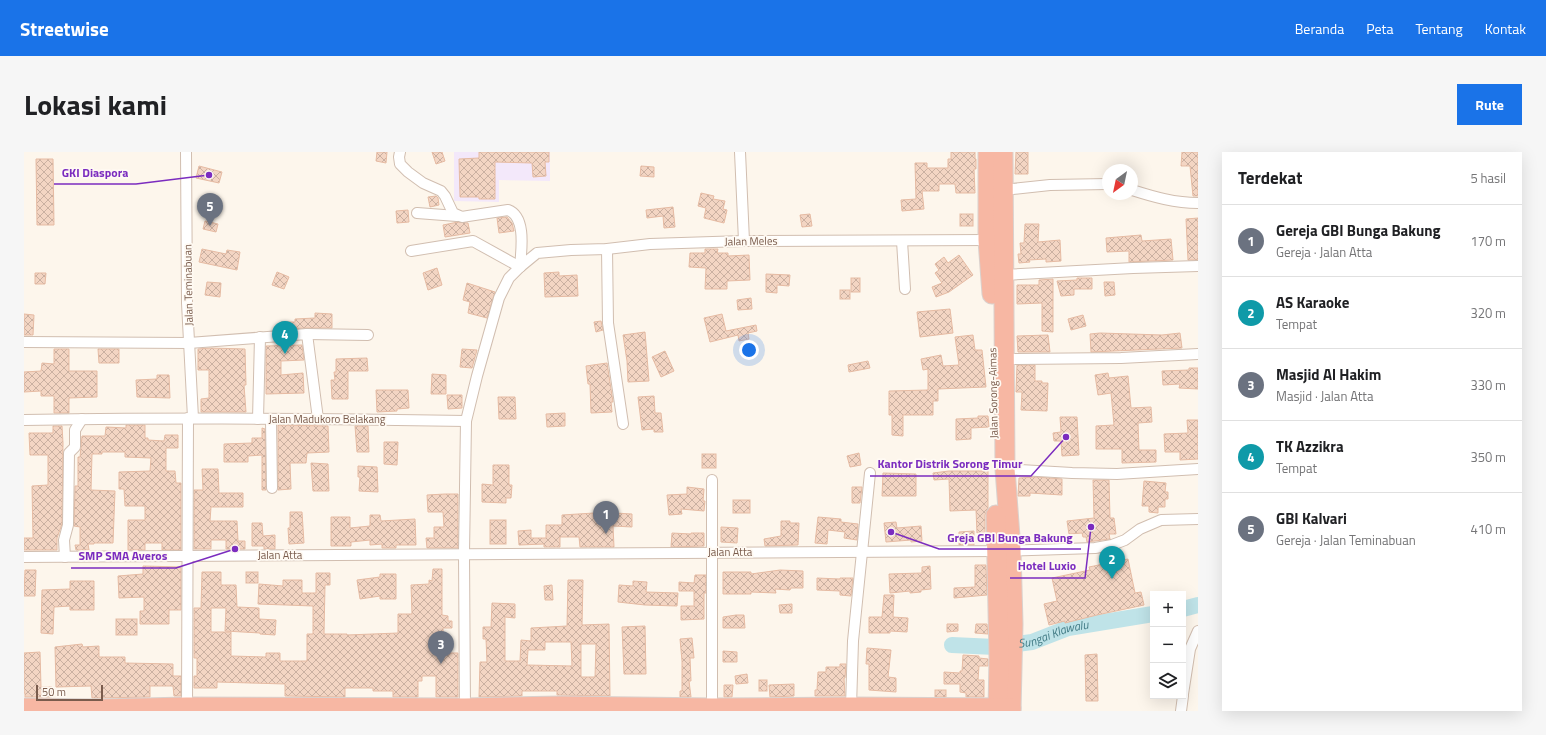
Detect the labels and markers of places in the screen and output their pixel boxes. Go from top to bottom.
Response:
callout: GKI Diaspora [54,160,136,184]
pin: 5 [197,193,223,226]
pin: 4 [272,321,298,354]
callout: Kantor Distrik Sorong Timur [870,452,1031,476]
pin: 1 [593,501,619,534]
callout: Greja GBI Bunga Bakung [939,525,1081,549]
callout: SMP SMA Averos [71,544,176,568]
pin: 2 [1099,546,1125,579]
callout: Hotel Luxio [1010,554,1085,578]
pin: 3 [428,631,454,664]

